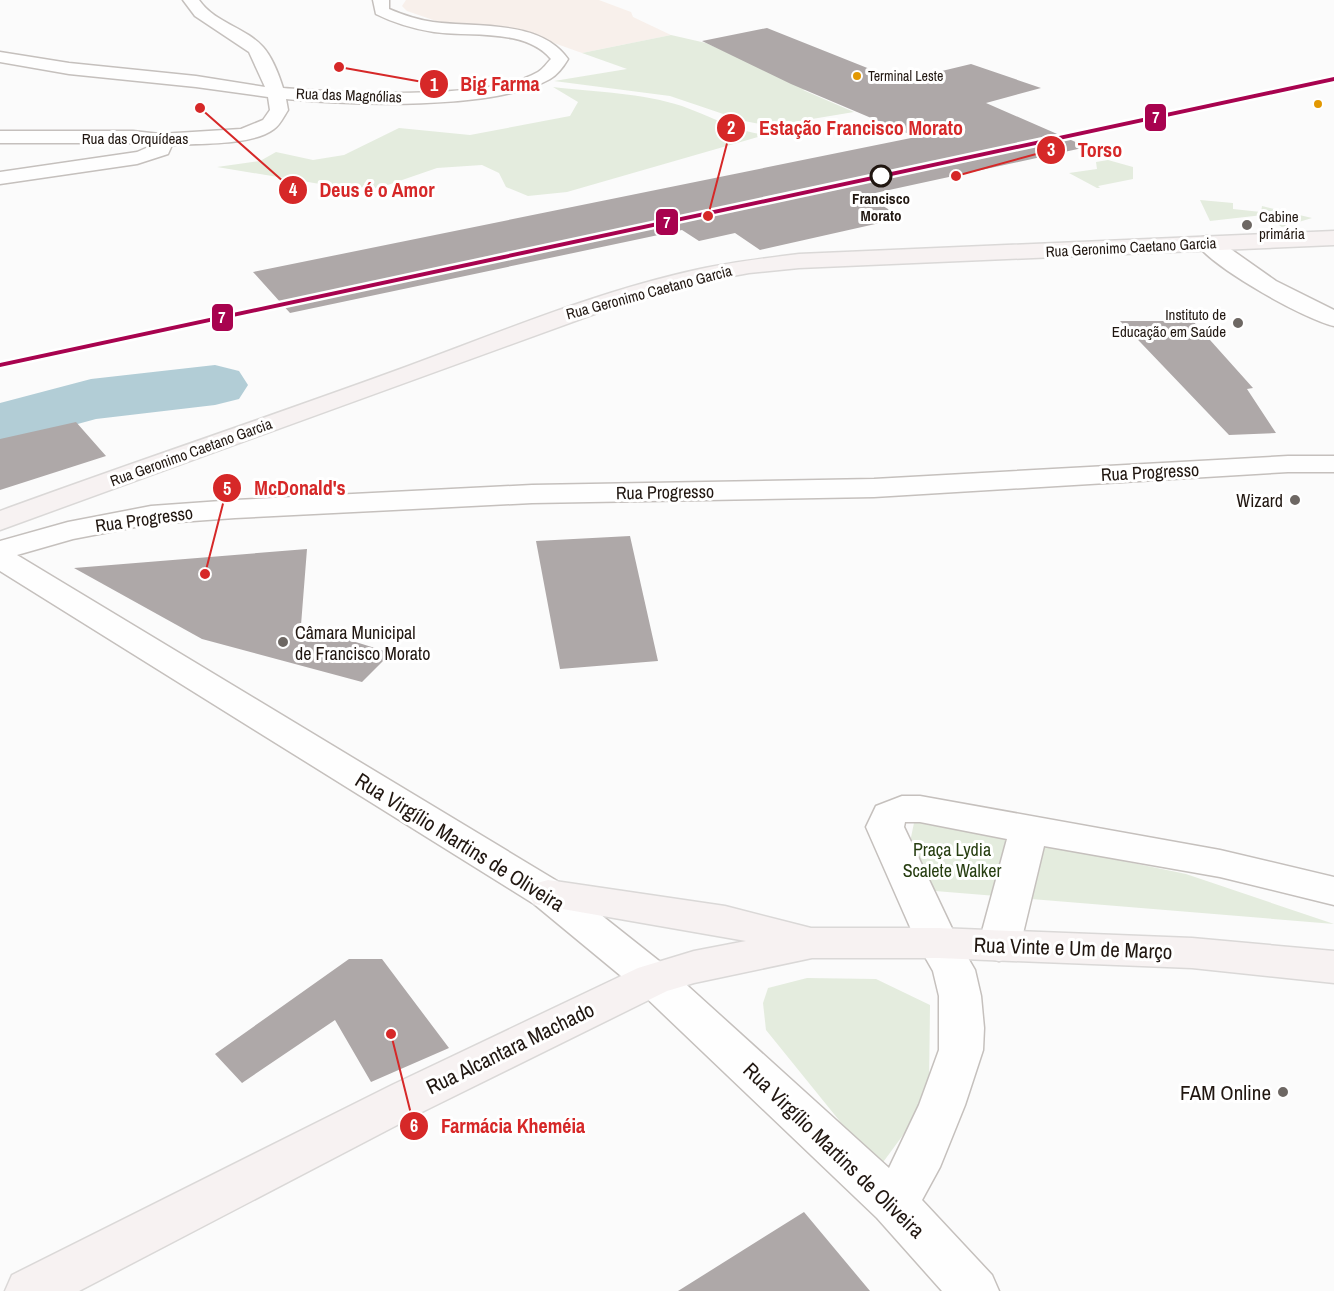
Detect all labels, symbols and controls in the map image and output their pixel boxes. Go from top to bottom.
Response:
callout: Big Farma [419,65,552,103]
place label: Terminal Leste [868,67,943,85]
text: Big Farma [460,70,540,97]
marker: Terminal Leste [851,70,863,82]
text: 1 [430,72,439,97]
street label: Rua das Magnólias [296,83,402,107]
unlabelled marker [1312,98,1324,110]
line badge: 7 [1144,103,1167,132]
text: 7 [1152,106,1160,128]
callout: Estação Francisco Morato [716,109,975,147]
text: Estação Francisco Morato [759,114,963,141]
text: 2 [727,115,735,140]
street label: Rua das Orquídeas [82,128,188,149]
callout: Torso [1036,131,1134,169]
text: Torso [1078,136,1122,163]
text: 3 [1047,137,1055,162]
marker: Francisco Morato [870,165,892,187]
callout: Deus é o Amor [278,171,447,209]
text: Deus é o Amor [319,176,435,203]
text: 4 [289,177,298,202]
place label: Francisco Morato [852,188,910,226]
place label: Cabine primária [1259,206,1305,244]
line badge: 7 [655,208,679,236]
text: 7 [663,211,671,233]
marker: Cabine primária [1240,218,1254,232]
street label: Rua Geronimo Caetano Garcia [1045,232,1217,262]
street label: Rua Geronimo Caetano Garcia [564,260,734,324]
line badge: 7 [211,303,234,332]
place label: Instituto de Educação em Saúde [1112,304,1226,342]
text: 7 [218,306,226,328]
marker: Instituto de Educação em Saúde [1231,316,1245,330]
street label: Rua Geronimo Caetano Garcia [107,413,275,491]
street label: Rua Progresso [1100,457,1200,487]
callout: McDonald's [212,469,357,507]
text: McDonald's [254,474,346,501]
text: 5 [223,476,231,501]
street label: Rua Progresso [616,479,714,505]
place label: Wizard [1236,488,1283,513]
marker: Wizard [1288,493,1302,507]
street label: Rua Progresso [94,500,194,538]
place label: Câmara Municipal de Francisco Morato [295,620,430,666]
marker: Câmara Municipal de Francisco Morato [276,635,290,649]
street label: Rua Virgílio Martins de Oliveira [350,766,571,919]
park label: Praça Lydia Scalete Walker [903,837,1001,883]
street label: Rua Vinte e Um de Março [973,930,1173,966]
street label: Rua Alcantara Machado [421,995,599,1101]
street label: Rua Virgílio Martins de Oliveira [737,1056,931,1245]
place label: FAM Online [1180,1078,1271,1107]
marker: FAM Online [1276,1085,1290,1099]
callout: Farmácia Kheméia [399,1107,597,1145]
text: Farmácia Kheméia [441,1112,585,1139]
text: 6 [410,1113,418,1138]

